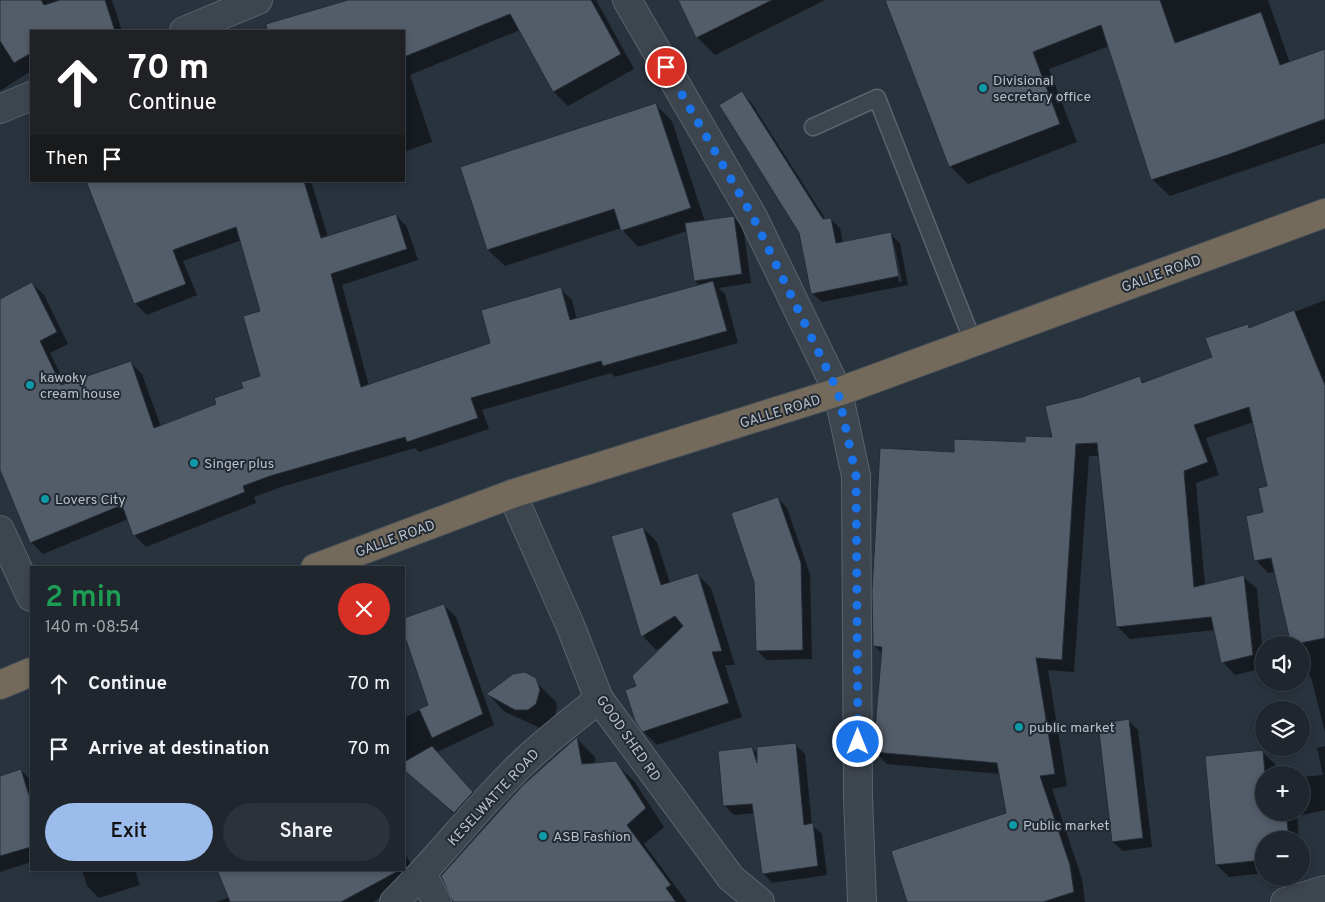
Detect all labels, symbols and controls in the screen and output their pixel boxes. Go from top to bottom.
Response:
pin [645,46,687,88]
text: 70 m [128,47,209,91]
icon: ahead [45,50,110,115]
icon: arrive [652,53,680,81]
place label: Divisional secretary office [993,73,1091,106]
marker: Divisional secretary office [977,82,989,94]
text: Continue [128,90,217,117]
icon: arrive [98,145,126,173]
text: Then [45,147,88,171]
street label: GALLE ROAD [1119,252,1204,297]
place label: kawoky cream house [40,370,120,403]
marker: kawoky cream house [24,379,36,391]
street label: GALLE ROAD [738,392,823,433]
place label: Singer plus [204,456,274,473]
marker: Singer plus [188,457,200,469]
place label: Lovers City [55,492,126,509]
marker: Lovers City [39,493,51,505]
street label: GALLE ROAD [353,517,438,562]
text: 2 min [45,580,122,617]
button: close [338,583,390,635]
text: 140 m · 08:54 [45,618,140,638]
map controls [1255,636,1310,886]
button: sound [1255,636,1310,691]
icon: ahead [45,670,73,698]
text: Continue [88,672,167,696]
text: 70 m [348,672,390,696]
street label: GOOD SHED RD [592,693,664,785]
button: layers [1255,701,1310,756]
position arrow [831,715,883,767]
place label: public market [1029,720,1115,737]
marker: public market [1013,721,1025,733]
icon: arrive [45,735,73,763]
text: Arrive at destination [88,737,269,761]
text: 70 m [348,737,390,761]
street label: KESELWATTE ROAD [445,746,543,850]
button: + [1255,766,1310,821]
button: Exit [45,803,213,861]
button: Share [223,803,390,861]
place label: Public market [1023,818,1109,835]
marker: Public market [1007,819,1019,831]
place label: ASB Fashion [553,829,631,846]
marker: ASB Fashion [537,830,549,842]
button: − [1255,831,1310,886]

